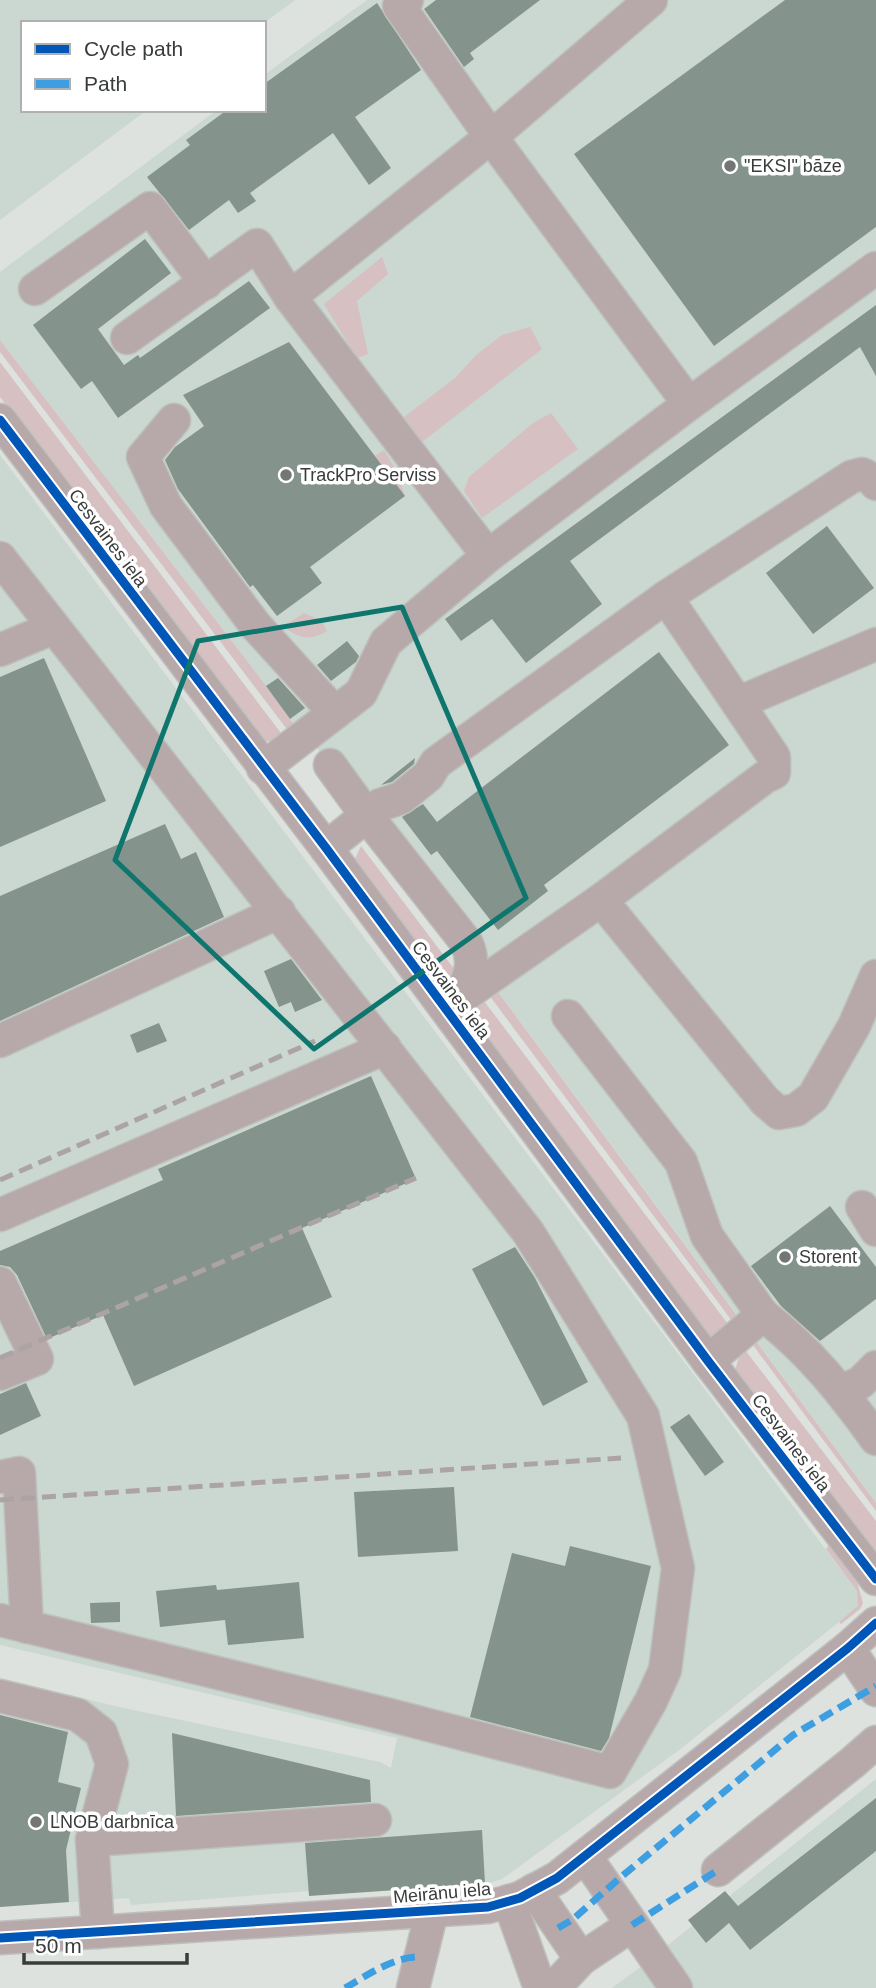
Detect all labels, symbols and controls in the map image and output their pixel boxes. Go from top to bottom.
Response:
legend [21,21,266,112]
text: Cycle path [84,37,183,60]
text: Path [84,72,127,95]
place label: "EKSI" bāze [744,156,842,176]
marker: "EKSI" bāze [722,158,738,174]
place label: TrackPro Serviss [300,465,436,485]
marker: TrackPro Serviss [278,467,294,483]
street label: Cesvaines iela [65,485,152,592]
street label: Cesvaines iela [408,937,495,1044]
place label: Storent [799,1247,857,1267]
marker: Storent [777,1249,793,1265]
street label: Cesvaines iela [748,1390,835,1497]
place label: LNOB darbnīca [50,1812,175,1832]
marker: LNOB darbnīca [28,1814,44,1830]
street label: Meirānu iela [392,1879,493,1907]
scale bar [24,1922,187,1966]
text: 50 m [35,1934,82,1957]

